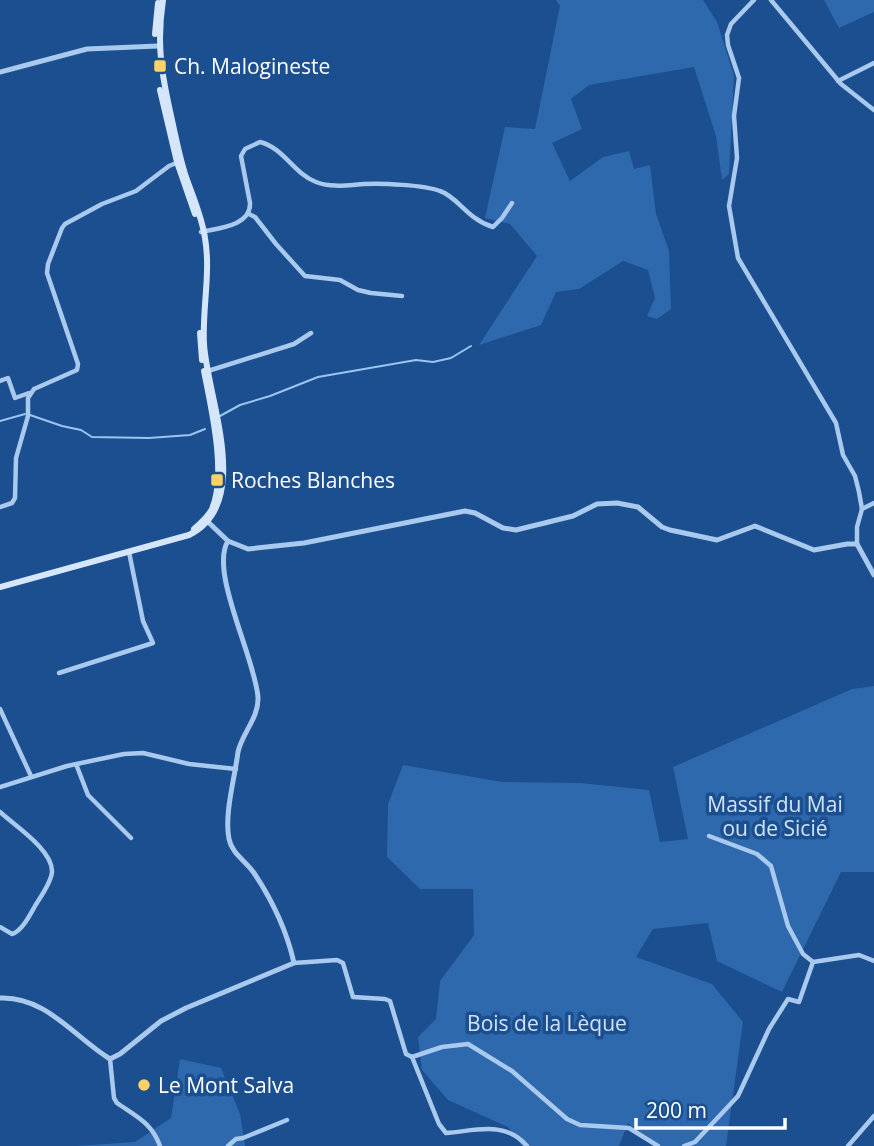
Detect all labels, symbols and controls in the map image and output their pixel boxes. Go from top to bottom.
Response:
place label: Ch. Malogineste [174,52,330,80]
marker: Ch. Malogineste [152,58,168,74]
place label: Roches Blanches [231,466,395,494]
marker: Roches Blanches [209,472,225,488]
park label: Massif du Mai ou de Sicié [707,790,843,842]
park label: Bois de la Lèque [467,1009,627,1037]
place label: Le Mont Salva [158,1071,294,1099]
marker: Le Mont Salva [136,1077,152,1093]
scale bar [636,1086,785,1130]
text: 200 m [646,1096,707,1124]

